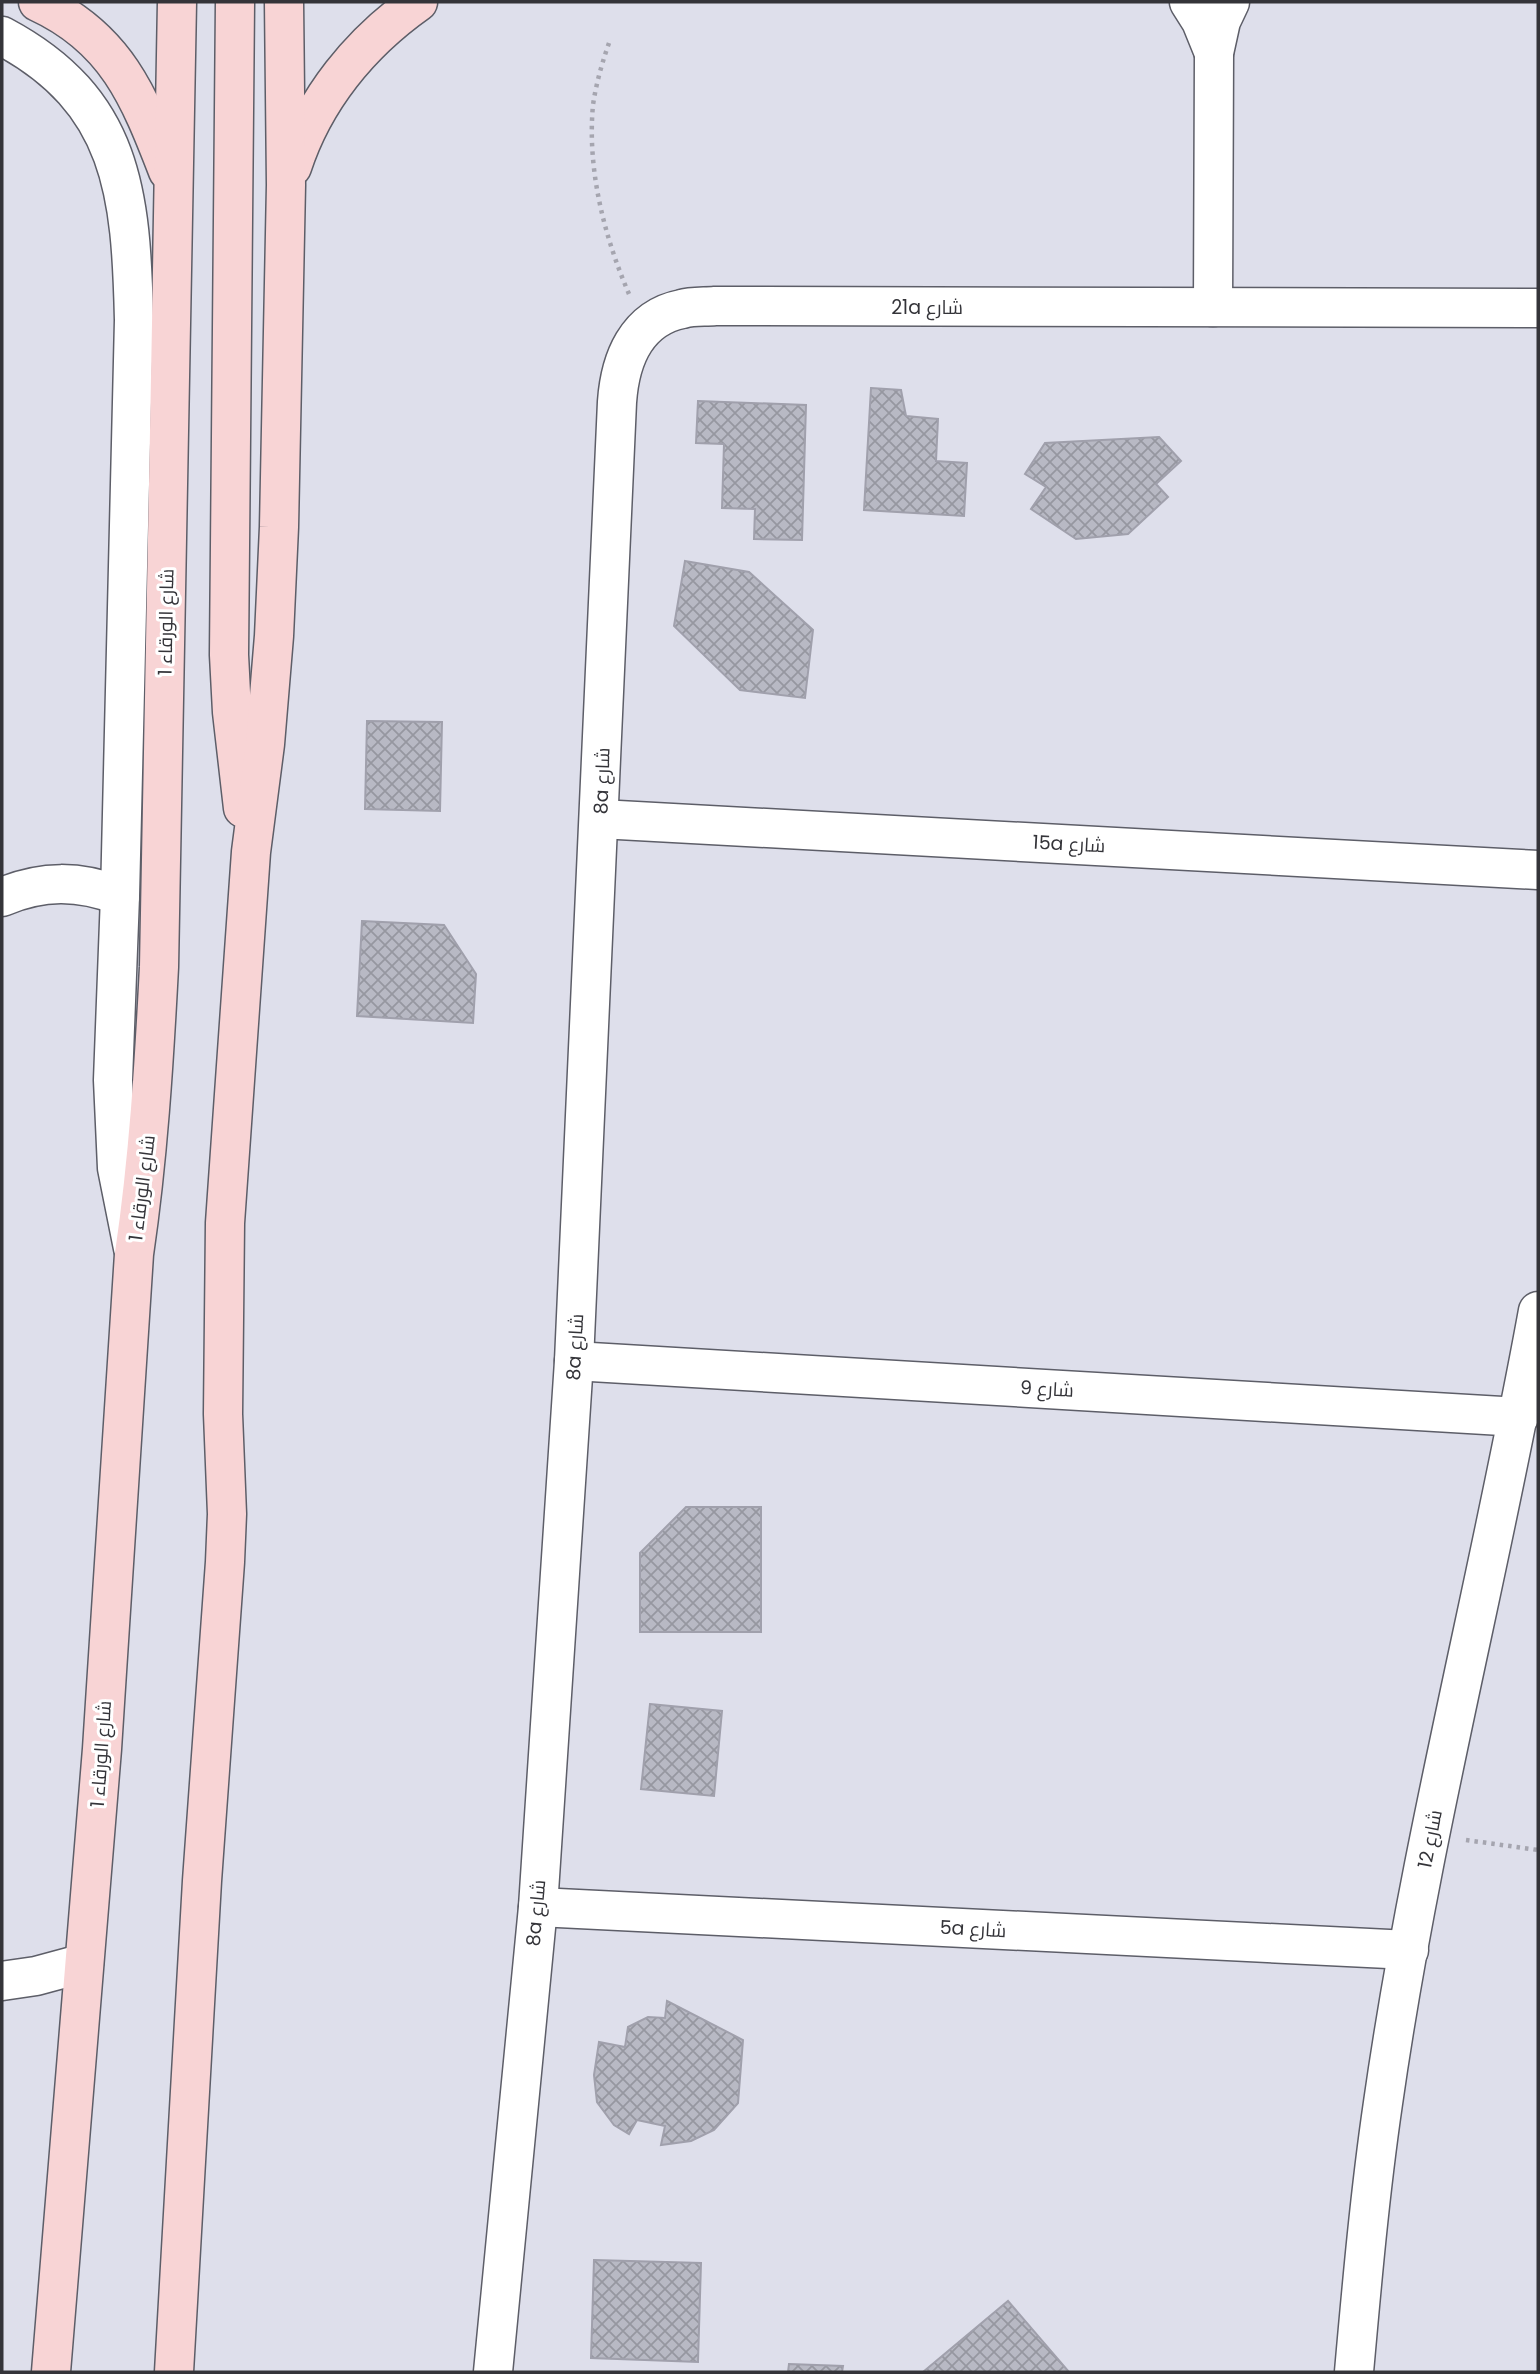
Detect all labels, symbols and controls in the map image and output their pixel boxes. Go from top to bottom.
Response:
street label: 21a شارع [891,294,963,321]
street label: شارع الورقاء 1 [152,568,180,676]
street label: 8a شارع [587,747,617,815]
street label: 15a شارع [1032,829,1106,859]
street label: شارع الورقاء 1 [122,1133,162,1243]
street label: 8a شارع [560,1313,590,1381]
street label: شارع 9 [1019,1374,1075,1404]
street label: شارع الورقاء 1 [84,1700,118,1808]
street label: شارع 12 [1411,1808,1449,1870]
street label: 8a شارع [520,1879,552,1947]
street label: 5a شارع [939,1914,1007,1944]

